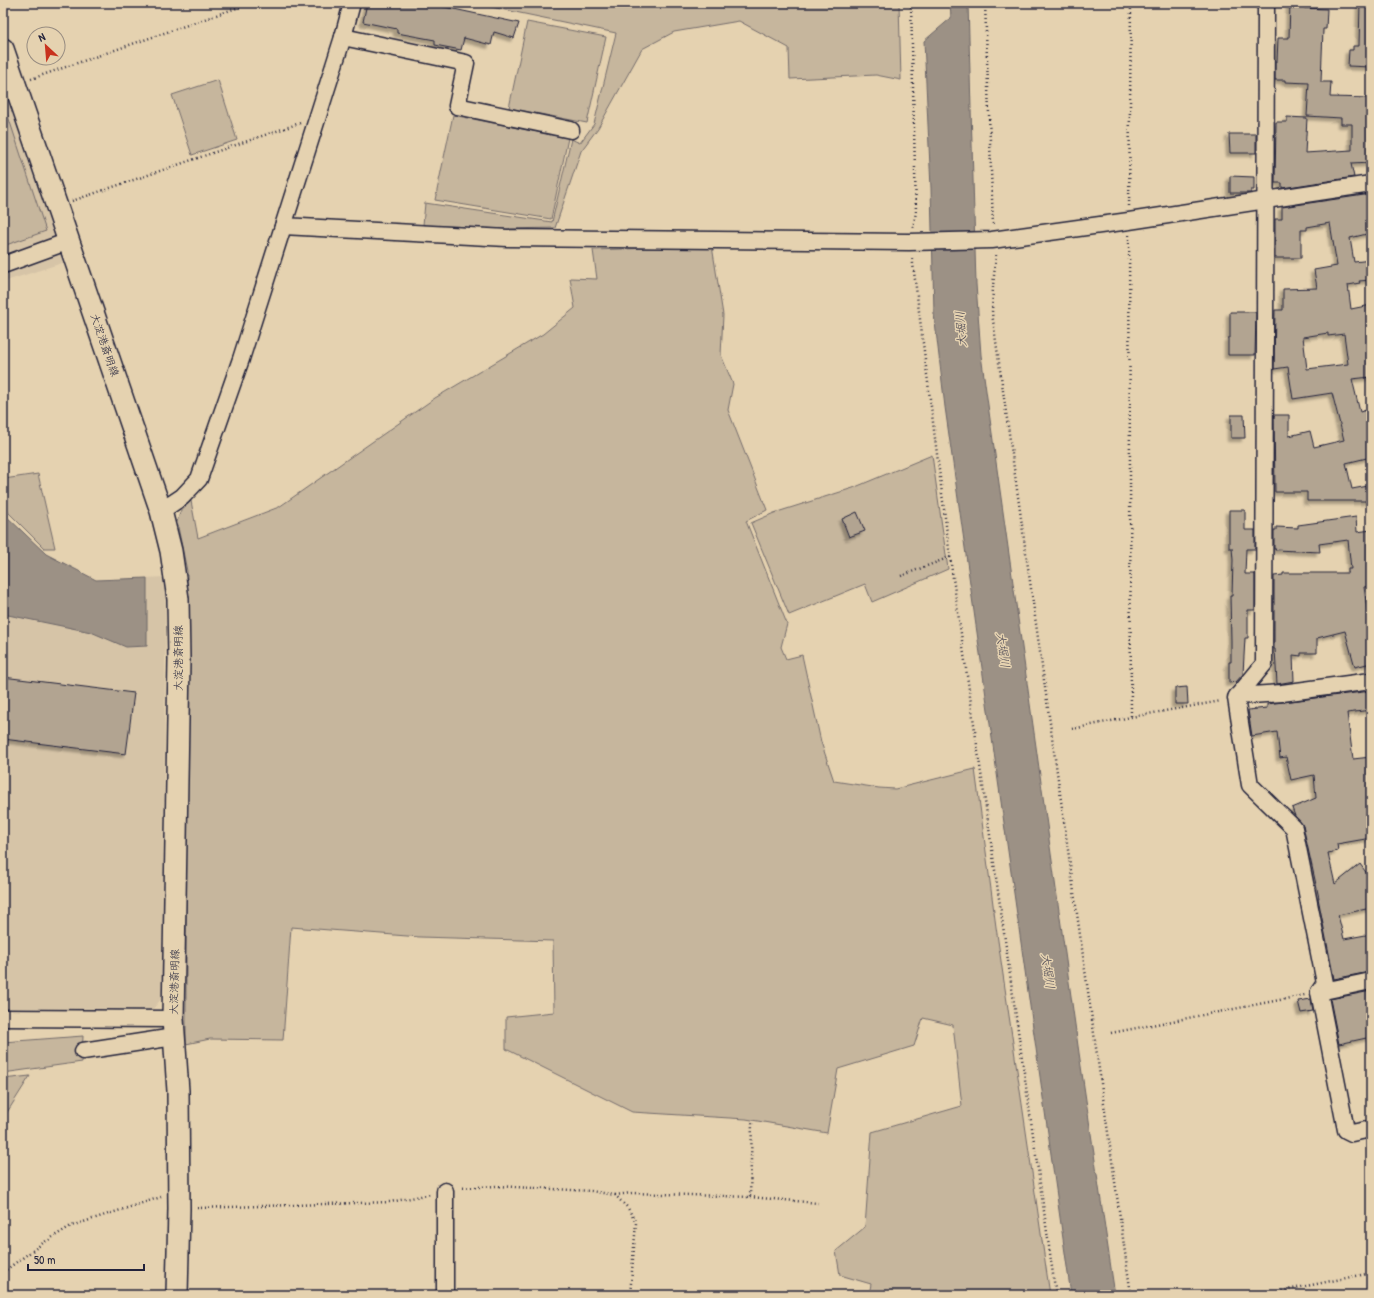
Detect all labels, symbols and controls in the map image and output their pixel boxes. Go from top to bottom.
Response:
north arrow [26,26,66,66]
text: N [36,29,47,45]
water label: 大堀川 [951,310,970,348]
street label: 大淀港斎明線 [88,312,122,378]
street label: 大淀港斎明線 [171,625,185,691]
water label: 大堀川 [993,631,1014,669]
street label: 大淀港斎明線 [166,949,182,1015]
water label: 大堀川 [1038,952,1059,990]
scale bar [28,1246,144,1272]
text: 50 m [34,1251,55,1268]

